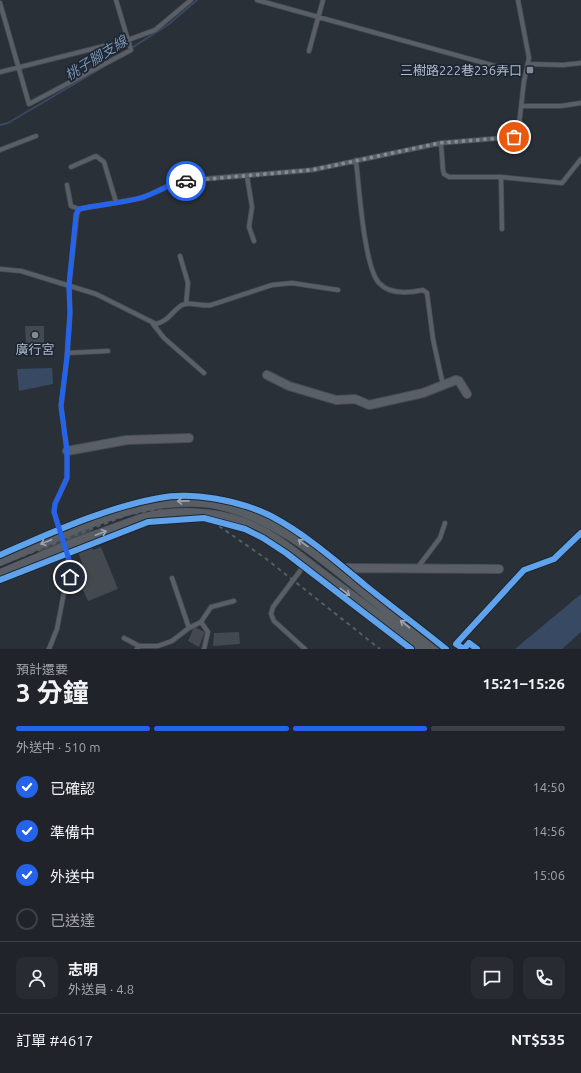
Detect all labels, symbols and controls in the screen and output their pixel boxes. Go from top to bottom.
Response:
water label: 桃子腳支線 [62,32,132,83]
place label: 三樹路222巷236弄口 [400,63,522,77]
marker: 三樹路222巷236弄口 [525,65,535,75]
pin [497,120,531,154]
icon: bag [503,126,525,148]
courier [166,161,206,201]
icon: car [175,170,197,192]
marker: 廣行宮 [30,330,40,340]
place label: 廣行宮 [15,342,55,356]
one-way arrow [177,498,190,505]
one-way arrow [94,529,106,537]
one-way arrow [40,538,52,546]
one-way arrow [298,539,309,548]
pin [53,560,87,594]
icon: home [59,566,81,588]
one-way arrow [340,588,351,596]
one-way arrow [400,620,410,629]
text: 預計還要 [16,662,68,676]
text: 15:21–15:26 [482,675,565,692]
text: 3 分鐘 [16,678,89,707]
text: 外送中 · 510 m [16,740,100,754]
icon: check [16,776,38,798]
text: 已確認 [50,780,95,797]
text: 14:50 [532,780,565,794]
icon: check [16,820,38,842]
text: 準備中 [50,824,95,841]
text: 14:56 [532,824,565,838]
icon: check [16,864,38,886]
text: 外送中 [50,868,95,885]
text: 15:06 [532,868,565,882]
text: 已送達 [50,912,95,929]
button: person [16,957,58,999]
button: chat [471,957,513,999]
button: phone [523,957,565,999]
text: 志明 [68,961,98,978]
text: 外送員 · 4.8 [68,982,134,996]
text: NT$535 [511,1031,565,1048]
text: 訂單 #4617 [16,1032,93,1049]

